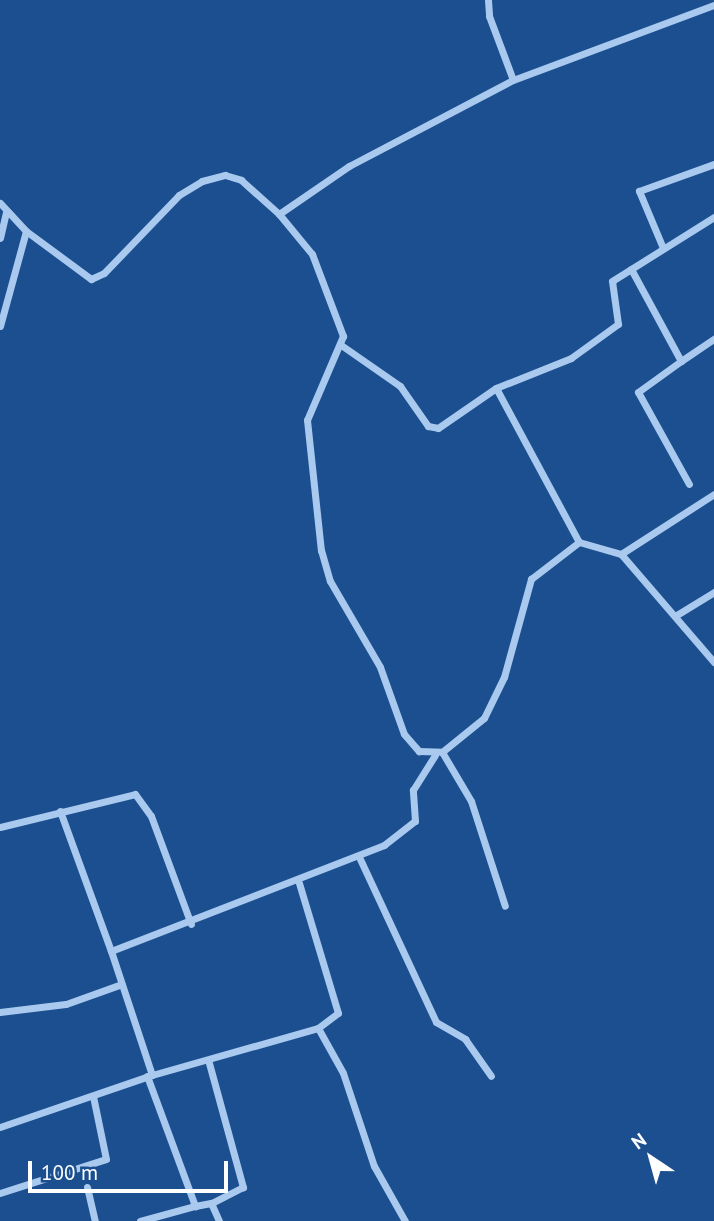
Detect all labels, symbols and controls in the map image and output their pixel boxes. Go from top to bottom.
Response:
north arrow [616,1123,686,1193]
text: N [627,1128,651,1154]
scale bar [32,1148,231,1192]
text: 100 m [41,1159,98,1186]

